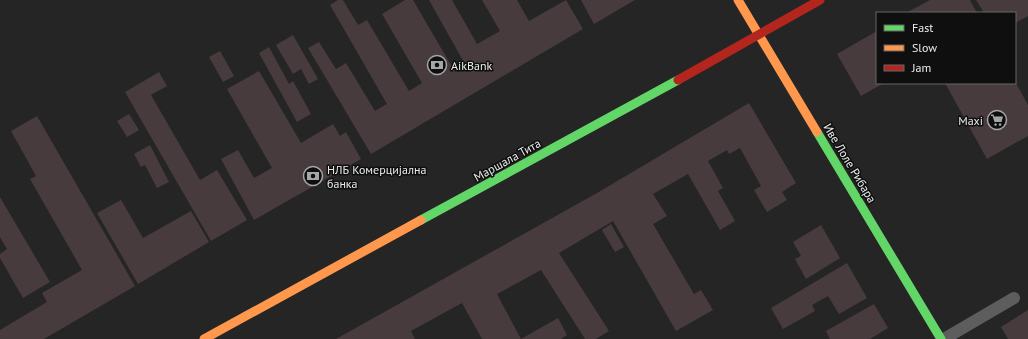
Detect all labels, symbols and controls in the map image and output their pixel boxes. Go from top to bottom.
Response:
legend [876,12,1016,84]
text: Fast [912,20,933,35]
text: Slow [912,40,937,55]
bank icon: AikBank [426,54,448,76]
place label: AikBank [451,58,493,73]
text: Jam [911,60,931,75]
supermarket icon: Maxi [986,109,1008,131]
place label: Maxi [958,113,983,128]
street label: Иве Лоле Рибара [820,120,880,206]
street label: Маршала Тита [471,135,543,185]
place label: НЛБ Комерцијална банка [327,162,426,191]
bank icon: НЛБ Комерцијална банка [302,165,324,187]

